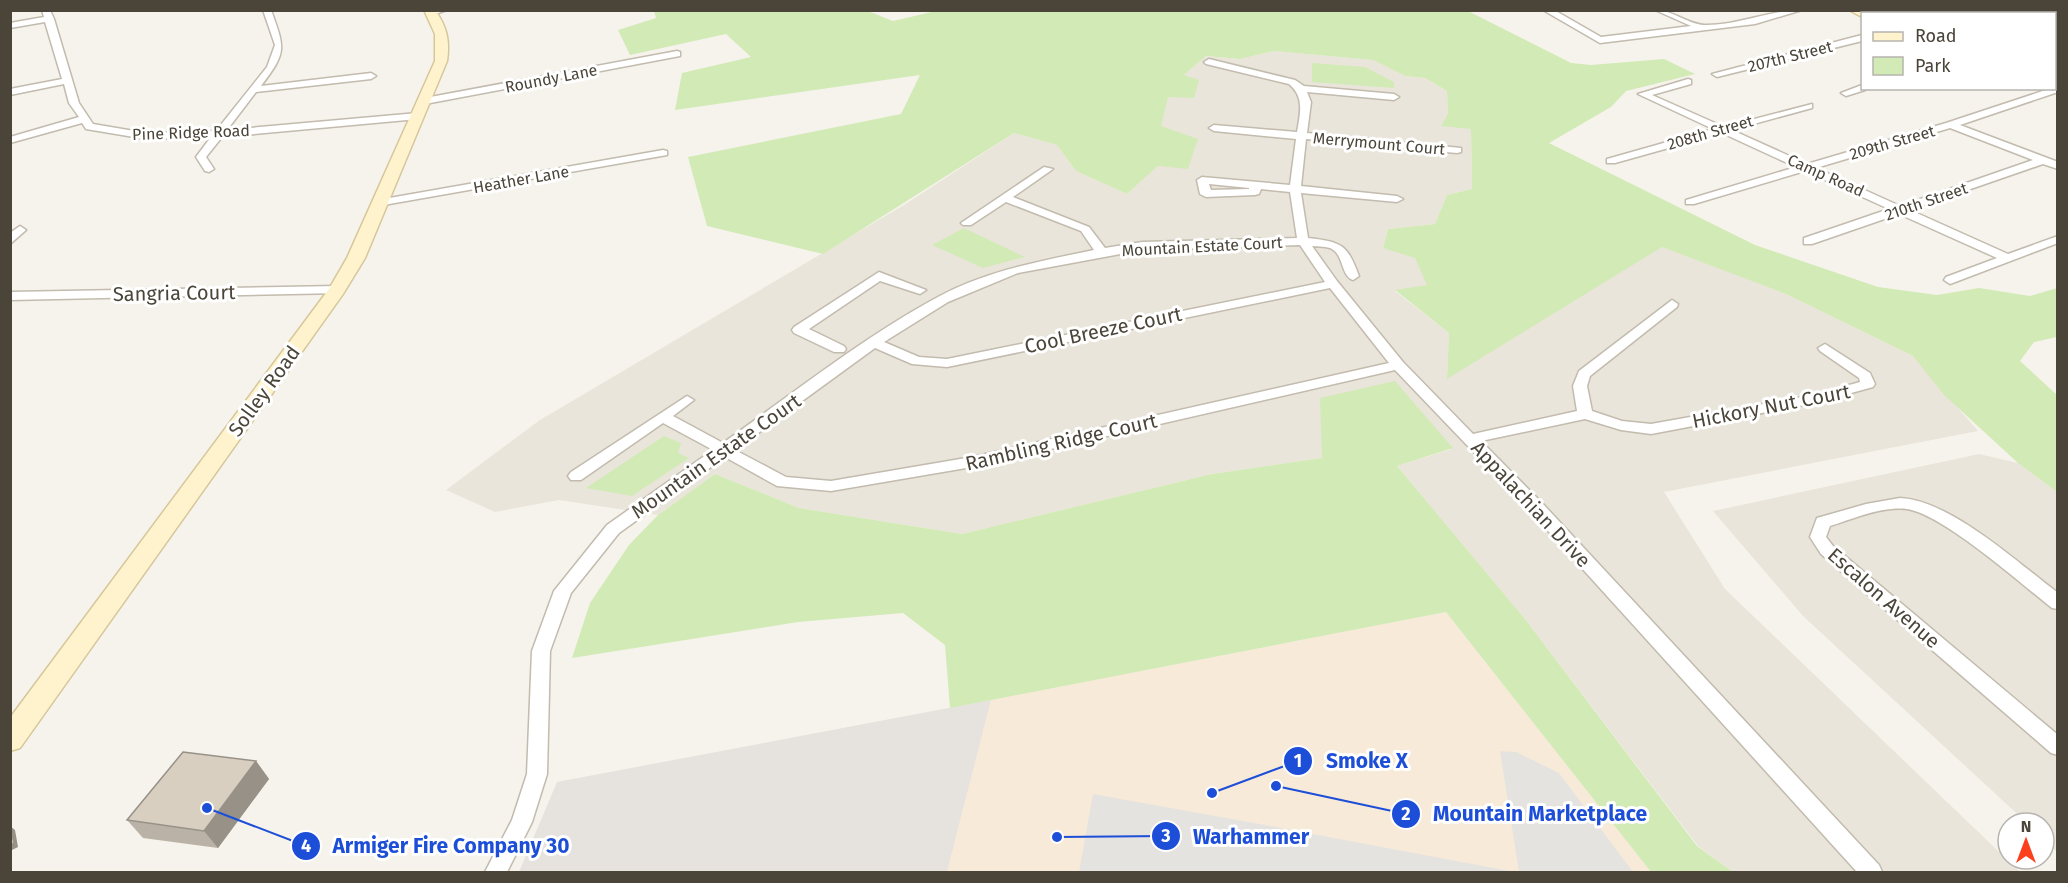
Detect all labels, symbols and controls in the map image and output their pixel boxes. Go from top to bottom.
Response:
legend [1861,12,2056,90]
text: Road [1915,25,1957,47]
street label: 207th Street [1746,37,1835,76]
text: Park [1915,55,1951,77]
street label: Roundy Lane [503,60,599,97]
street label: 208th Street [1665,111,1755,154]
street label: Pine Ridge Road [132,121,250,144]
street label: 209th Street [1847,121,1937,164]
street label: Merrymount Court [1312,128,1446,159]
street label: Camp Road [1785,150,1867,201]
street label: Heather Lane [472,162,571,197]
street label: 210th Street [1882,178,1970,224]
street label: Mountain Estate Court [1121,233,1283,260]
street label: Sangria Court [113,280,236,306]
street label: Cool Breeze Court [1022,301,1185,358]
street label: Solley Road [223,341,305,441]
street label: Hickory Nut Court [1690,379,1853,433]
street label: Mountain Estate Court [627,388,806,524]
street label: Rambling Ridge Court [963,408,1160,476]
street label: Appalachian Drive [1466,436,1596,572]
street label: Escalon Avenue [1823,543,1945,653]
callout: Smoke X [1283,742,1420,781]
text: Smoke X [1326,748,1409,774]
text: 1 [1294,750,1302,772]
callout: Mountain Marketplace [1391,795,1659,834]
text: Mountain Marketplace [1433,801,1647,827]
text: 2 [1401,803,1411,825]
north arrow [1996,811,2056,871]
callout: Warhammer [1151,817,1321,856]
text: N [2021,817,2031,836]
text: Warhammer [1193,824,1310,850]
text: 3 [1160,825,1171,847]
callout: Armiger Fire Company 30 [291,826,582,865]
text: Armiger Fire Company 30 [331,833,570,859]
text: 4 [301,835,311,857]

